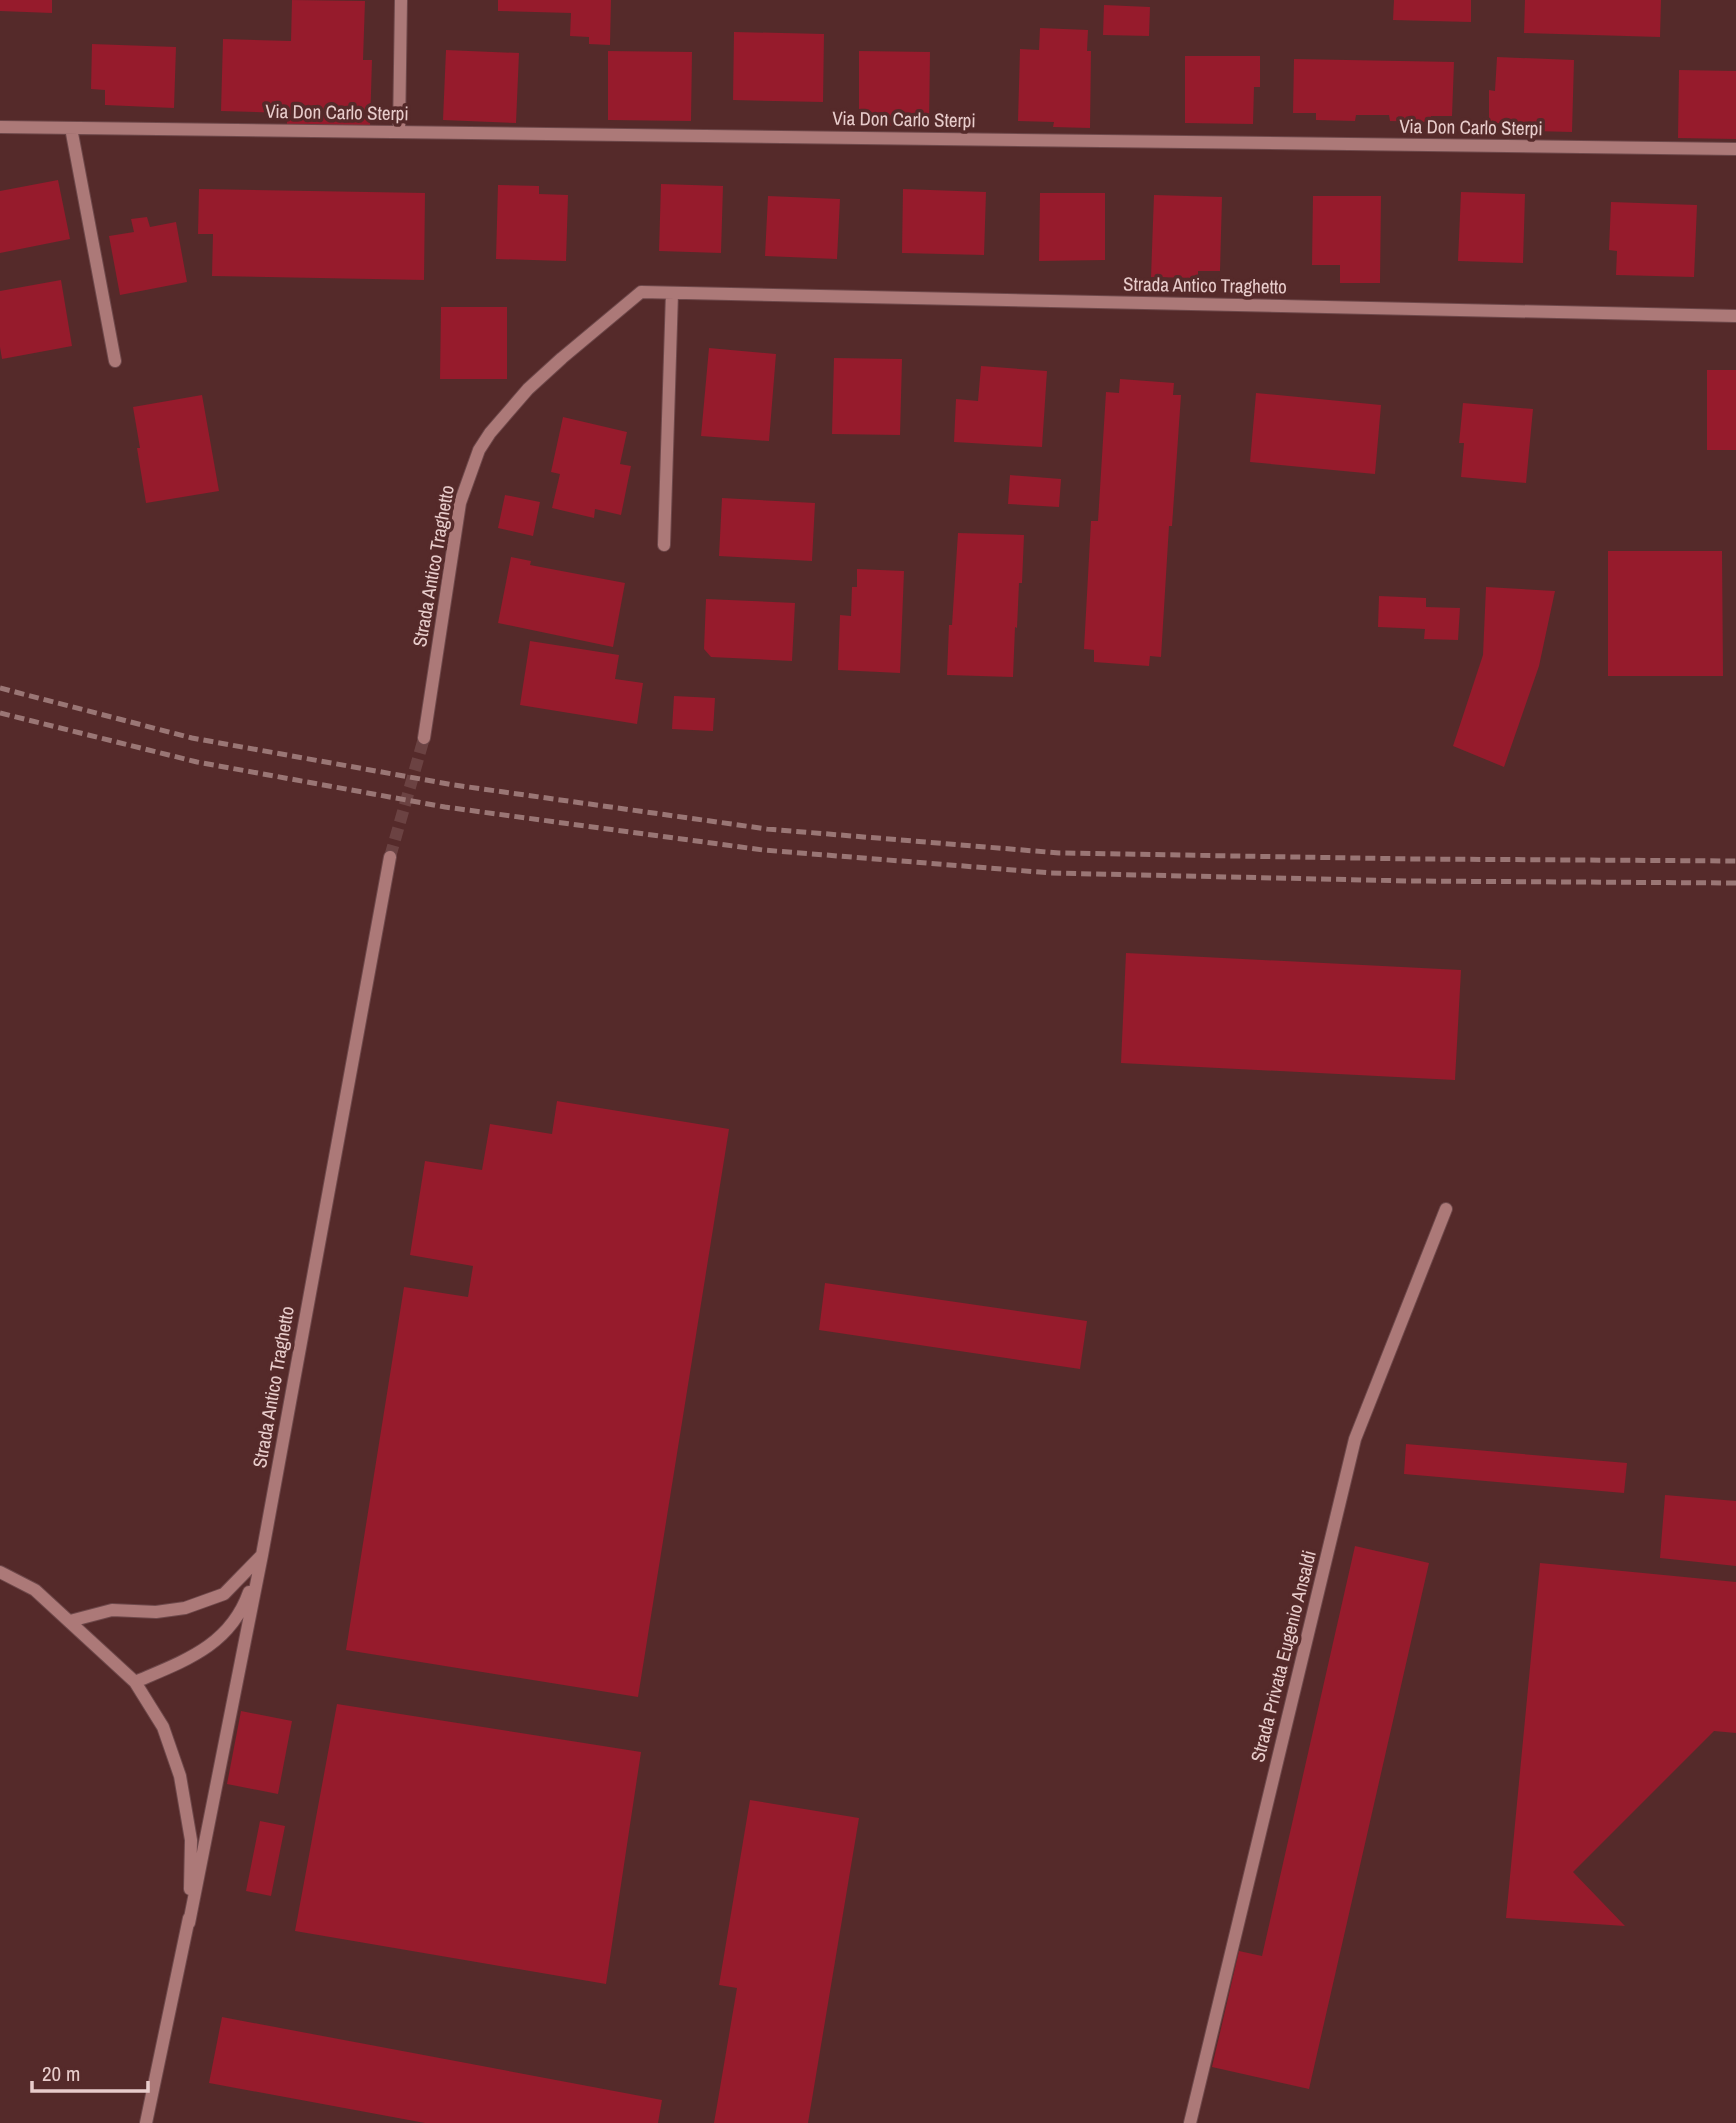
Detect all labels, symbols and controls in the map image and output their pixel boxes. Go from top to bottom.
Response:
street label: Via Don Carlo Sterpi [265,98,409,126]
street label: Via Don Carlo Sterpi [832,105,976,133]
street label: Via Don Carlo Sterpi [1399,113,1543,141]
street label: Strada Antico Traghetto [1123,271,1287,299]
street label: Strada Antico Traghetto [406,483,460,649]
street label: Strada Antico Traghetto [246,1304,300,1470]
street label: Strada Privata Eugenio Ansaldi [1244,1547,1322,1765]
scale bar [32,2050,147,2094]
text: 20 m [42,2059,80,2088]

